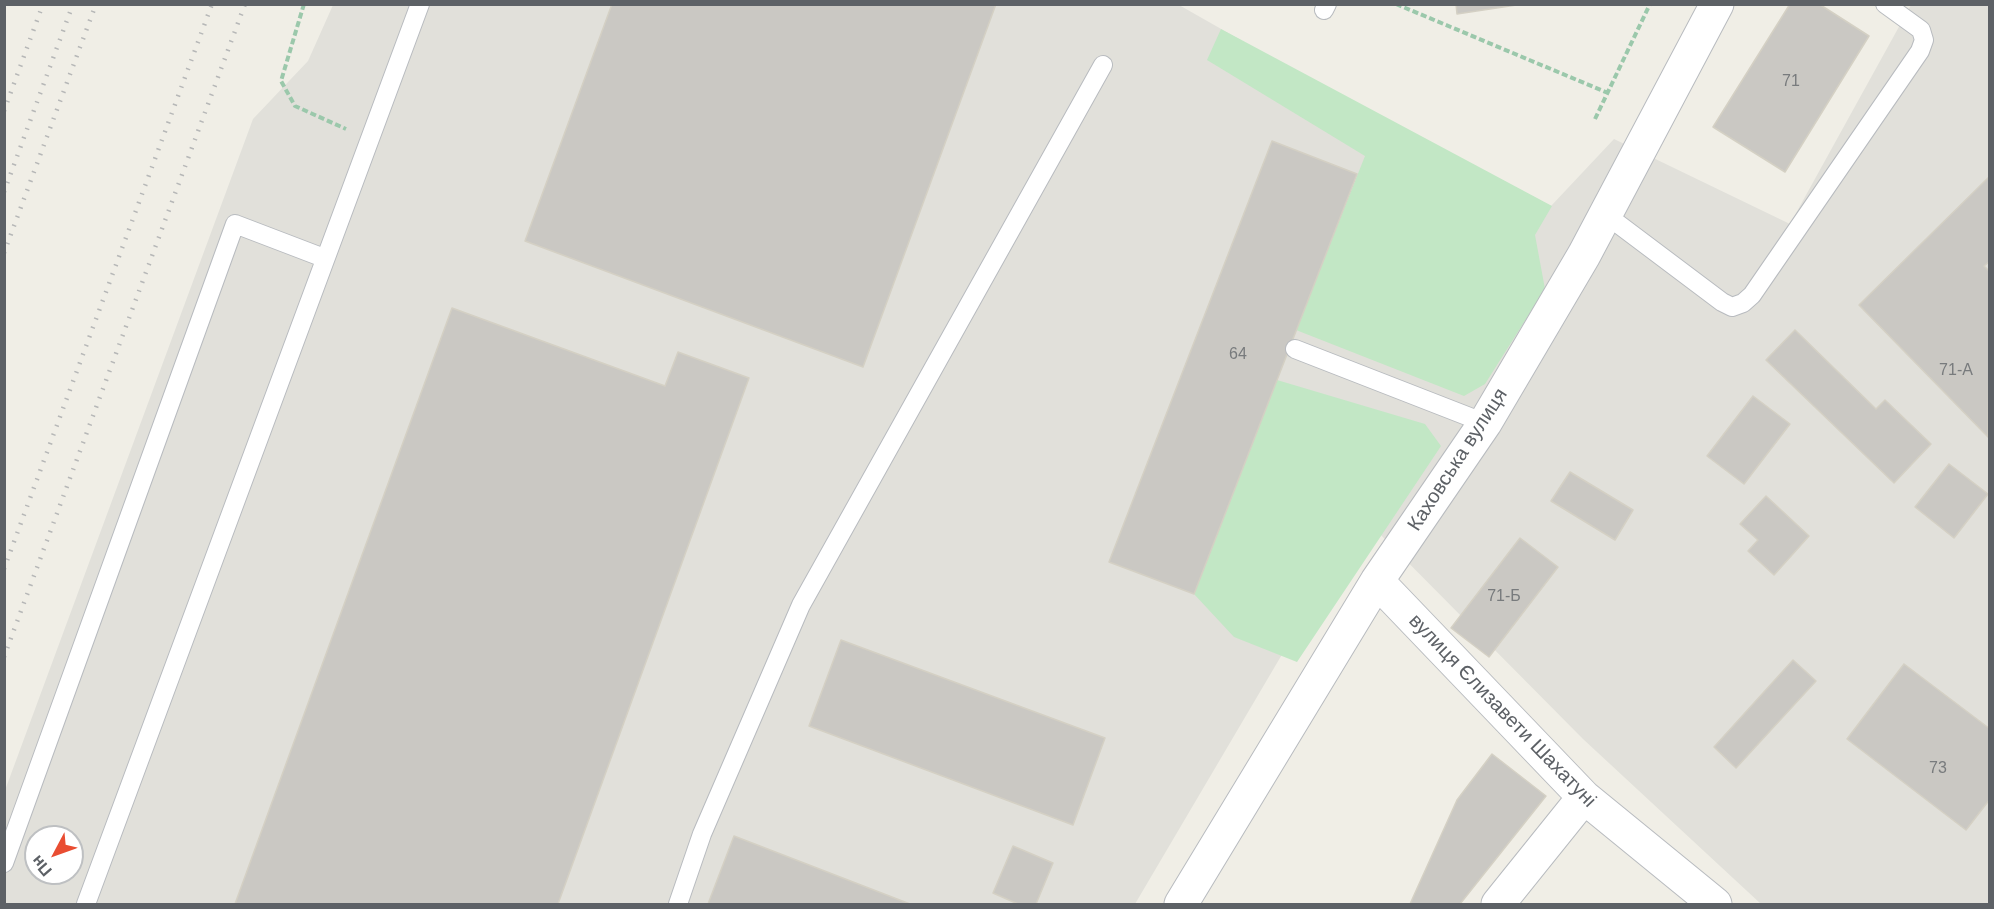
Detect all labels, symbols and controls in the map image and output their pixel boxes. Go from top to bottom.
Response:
house number: 71 [1782,72,1800,92]
house number: 64 [1229,345,1247,365]
house number: 71-А [1939,361,1973,381]
street label: Каховська вулиця [1403,384,1513,536]
house number: 71-Б [1487,587,1521,607]
street label: вулиця Єлизавети Шахатуні [1403,609,1601,813]
house number: 73 [1929,759,1947,779]
north arrow [24,825,84,885]
text: Пн [28,852,55,879]

